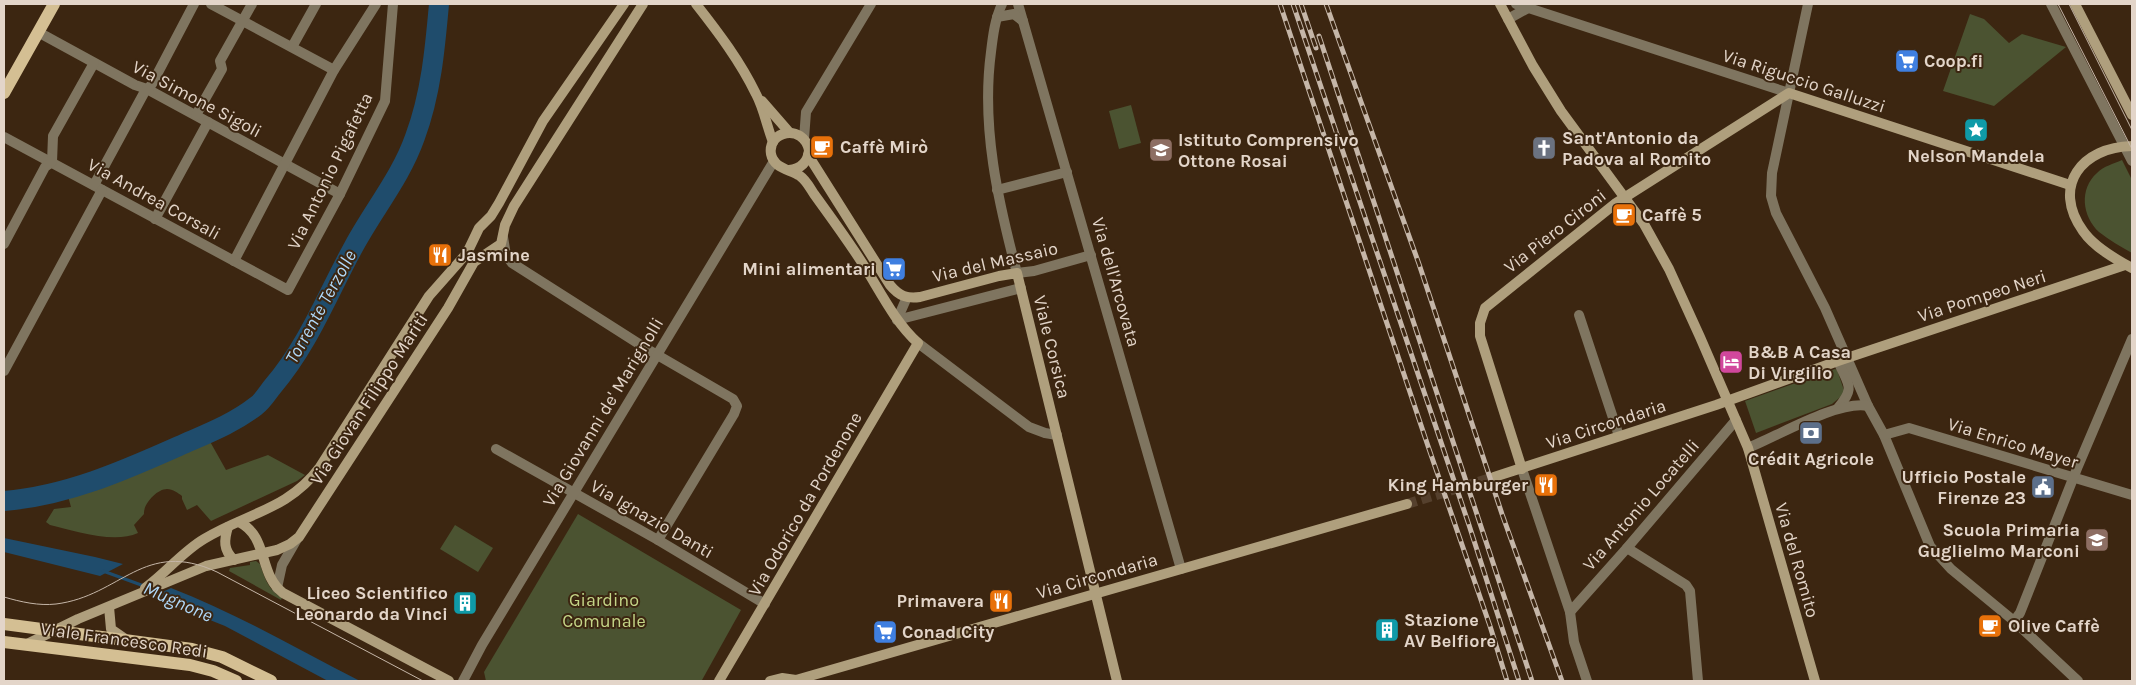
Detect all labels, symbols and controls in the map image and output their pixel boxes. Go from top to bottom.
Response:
street label: Via Riguccio Galluzzi [1720,44,1888,118]
supermarket icon: Coop.fi [1894,48,1920,74]
place label: Coop.fi [1924,50,1983,72]
street label: Via Simone Sigoli [128,56,266,142]
street label: Via Antonio Pigafetta [282,89,378,253]
place icon: Nelson Mandela [1963,117,1989,143]
place label: Sant'Antonio da Padova al Romito [1562,127,1711,170]
place label: Istituto Comprensivo Ottone Rosai [1178,129,1359,172]
cafe icon: Caffè Mirò [809,134,835,160]
church icon: Sant'Antonio da Padova al Romito [1531,135,1557,161]
place label: Caffè Mirò [840,136,928,158]
school or university icon: Istituto Comprensivo Ottone Rosai [1148,137,1174,163]
place label: Nelson Mandela [1907,145,2045,167]
street label: Via Andrea Corsali [84,153,224,245]
street label: Via Piero Cironi [1499,184,1611,278]
cafe icon: Caffè 5 [1611,202,1637,228]
place label: Caffè 5 [1642,204,1702,226]
street label: Via dell'Arcovata [1087,215,1145,349]
street label: Via del Massaio [930,237,1060,287]
restaurant icon: Jasmine [427,242,453,268]
place label: Jasmine [458,244,530,266]
water label: Torrente Terzolle [281,246,361,368]
supermarket icon: Mini alimentari [881,256,907,282]
place label: Mini alimentari [742,258,876,280]
street label: Via Pompeo Neri [1915,265,2049,327]
street label: Viale Corsica [1029,293,1075,401]
street label: Via Giovan Filippo Mariti [305,309,433,489]
street label: Via Giovanni de' Marignolli [538,313,668,511]
place label: B&B A Casa Di Virgilio [1748,341,1851,384]
hotel icon: B&B A Casa Di Virgilio [1718,349,1744,375]
street label: Via Circondaria [1543,394,1669,454]
street label: Via Odorico da Pordenone [743,408,867,600]
street label: Via Enrico Mayer [1945,413,2081,473]
bank icon: Crédit Agricole [1798,420,1824,446]
street label: Via Antonio Locatelli [1578,435,1704,575]
place label: Crédit Agricole [1748,448,1874,470]
place label: Ufficio Postale Firenze 23 [1901,466,2026,509]
restaurant icon: King Hamburger [1533,472,1559,498]
place label: King Hamburger [1387,474,1528,496]
public building icon: Ufficio Postale Firenze 23 [2030,474,2056,500]
street label: Via Ignazio Danti [587,475,717,563]
street label: Via del Romito [1770,500,1824,620]
place label: Scuola Primaria Guglielmo Marconi [1918,519,2080,562]
school or university icon: Scuola Primaria Guglielmo Marconi [2084,527,2110,553]
street label: Via Circondaria [1034,548,1160,604]
water label: Mugnone [140,577,216,627]
place label: Liceo Scientifico Leonardo da Vinci [295,582,448,625]
restaurant icon: Primavera [988,588,1014,614]
park label: Giardino Comunale [562,589,646,632]
building icon: Liceo Scientifico Leonardo da Vinci [452,590,478,616]
place label: Primavera [896,590,984,612]
place label: Stazione AV Belfiore [1404,609,1496,652]
cafe icon: Olive Caffè [1977,613,2003,639]
place label: Olive Caffè [2008,615,2100,637]
street label: Viale Francesco Redi [39,617,209,663]
building icon: Stazione AV Belfiore [1374,617,1400,643]
supermarket icon: Conad City [872,619,898,645]
place label: Conad City [902,621,994,643]

